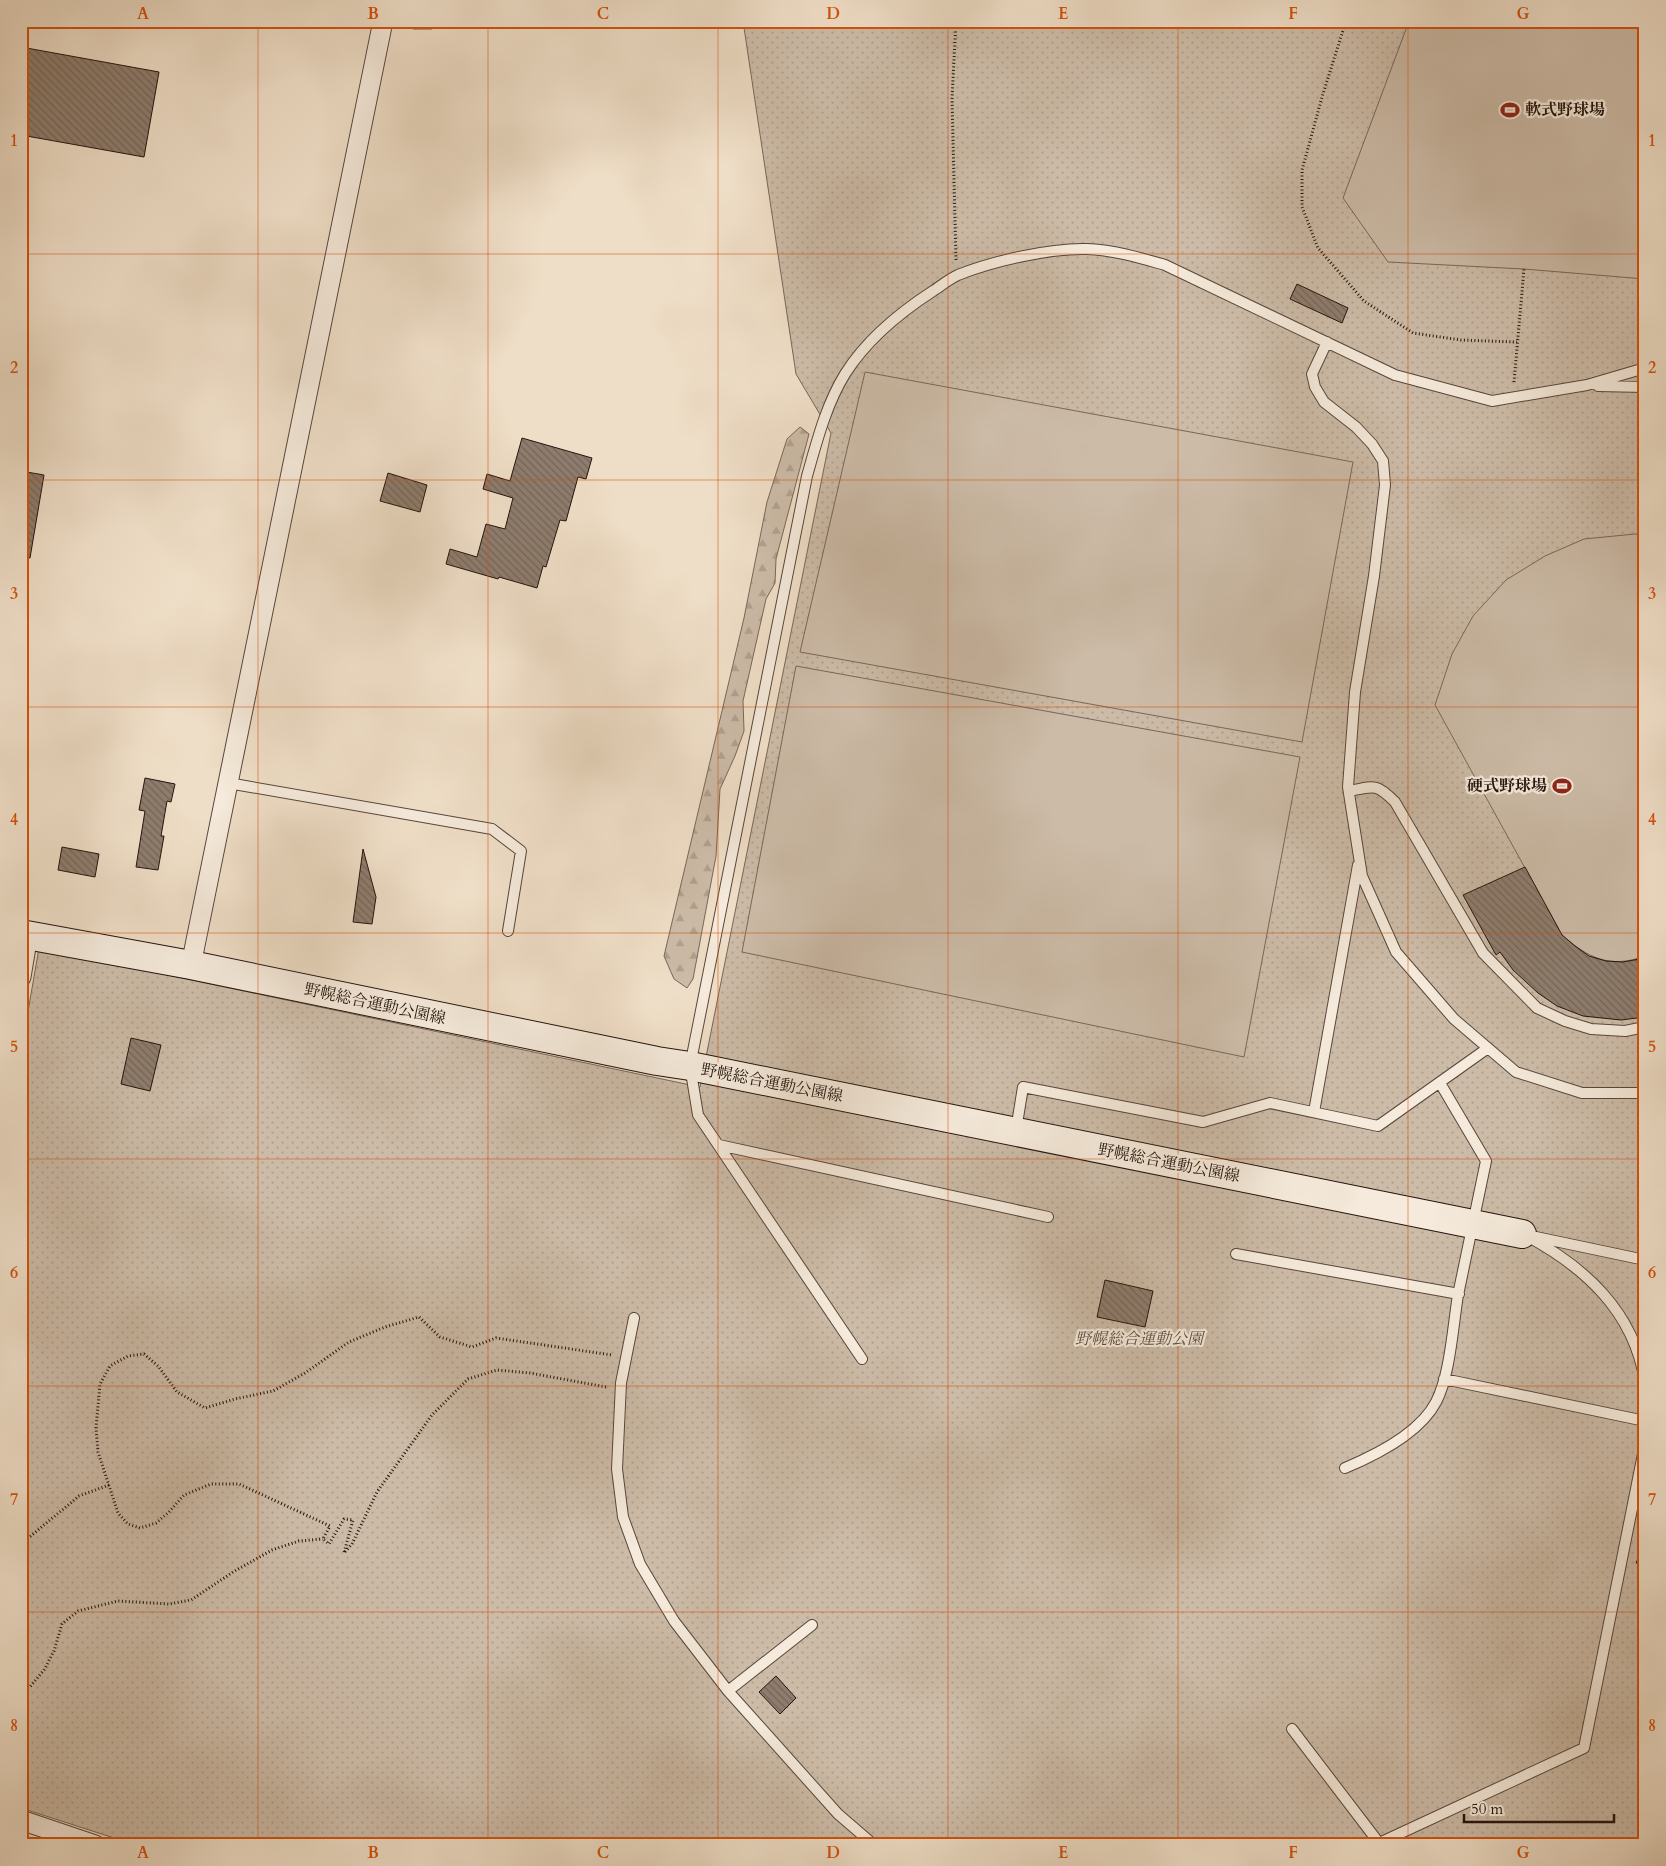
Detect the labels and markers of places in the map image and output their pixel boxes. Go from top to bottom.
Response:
sports icon: 軟式野球場 [1499,99,1521,121]
place label: 軟式野球場 [1525,99,1605,121]
place label: 硬式野球場 [1467,775,1547,797]
sports icon: 硬式野球場 [1551,775,1573,797]

